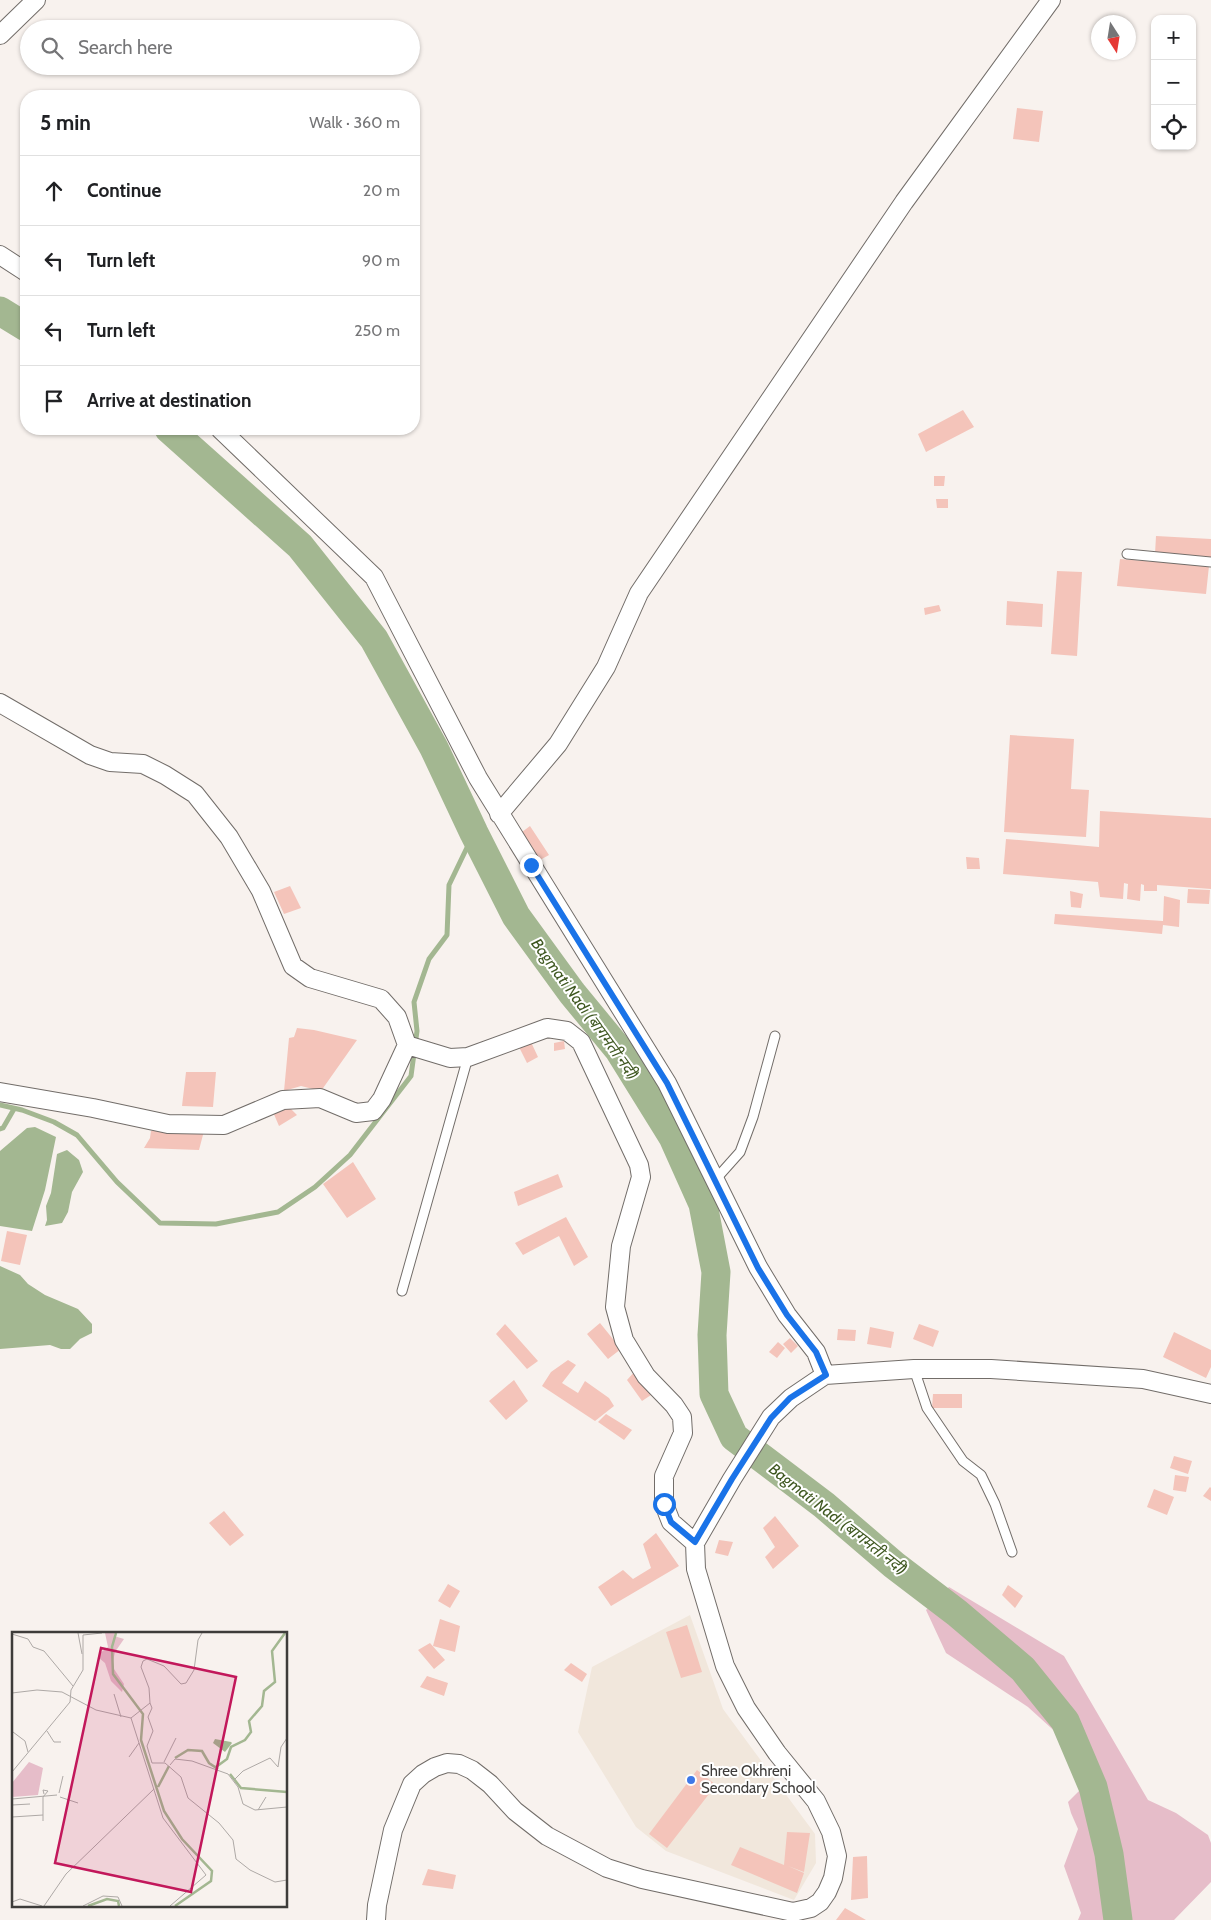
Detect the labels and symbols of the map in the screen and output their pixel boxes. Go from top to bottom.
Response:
north arrow [1091,15,1136,60]
route end [520,854,543,877]
water label: Bagmati Nadi (बागमती नदी) [527,935,643,1083]
water label: Bagmati Nadi (बागमती नदी) [765,1459,911,1579]
route start [653,1493,676,1516]
inset map [12,1632,288,1908]
place label: Shree Okhreni Secondary School [701,1762,816,1797]
marker: Shree Okhreni Secondary School [685,1774,697,1786]

